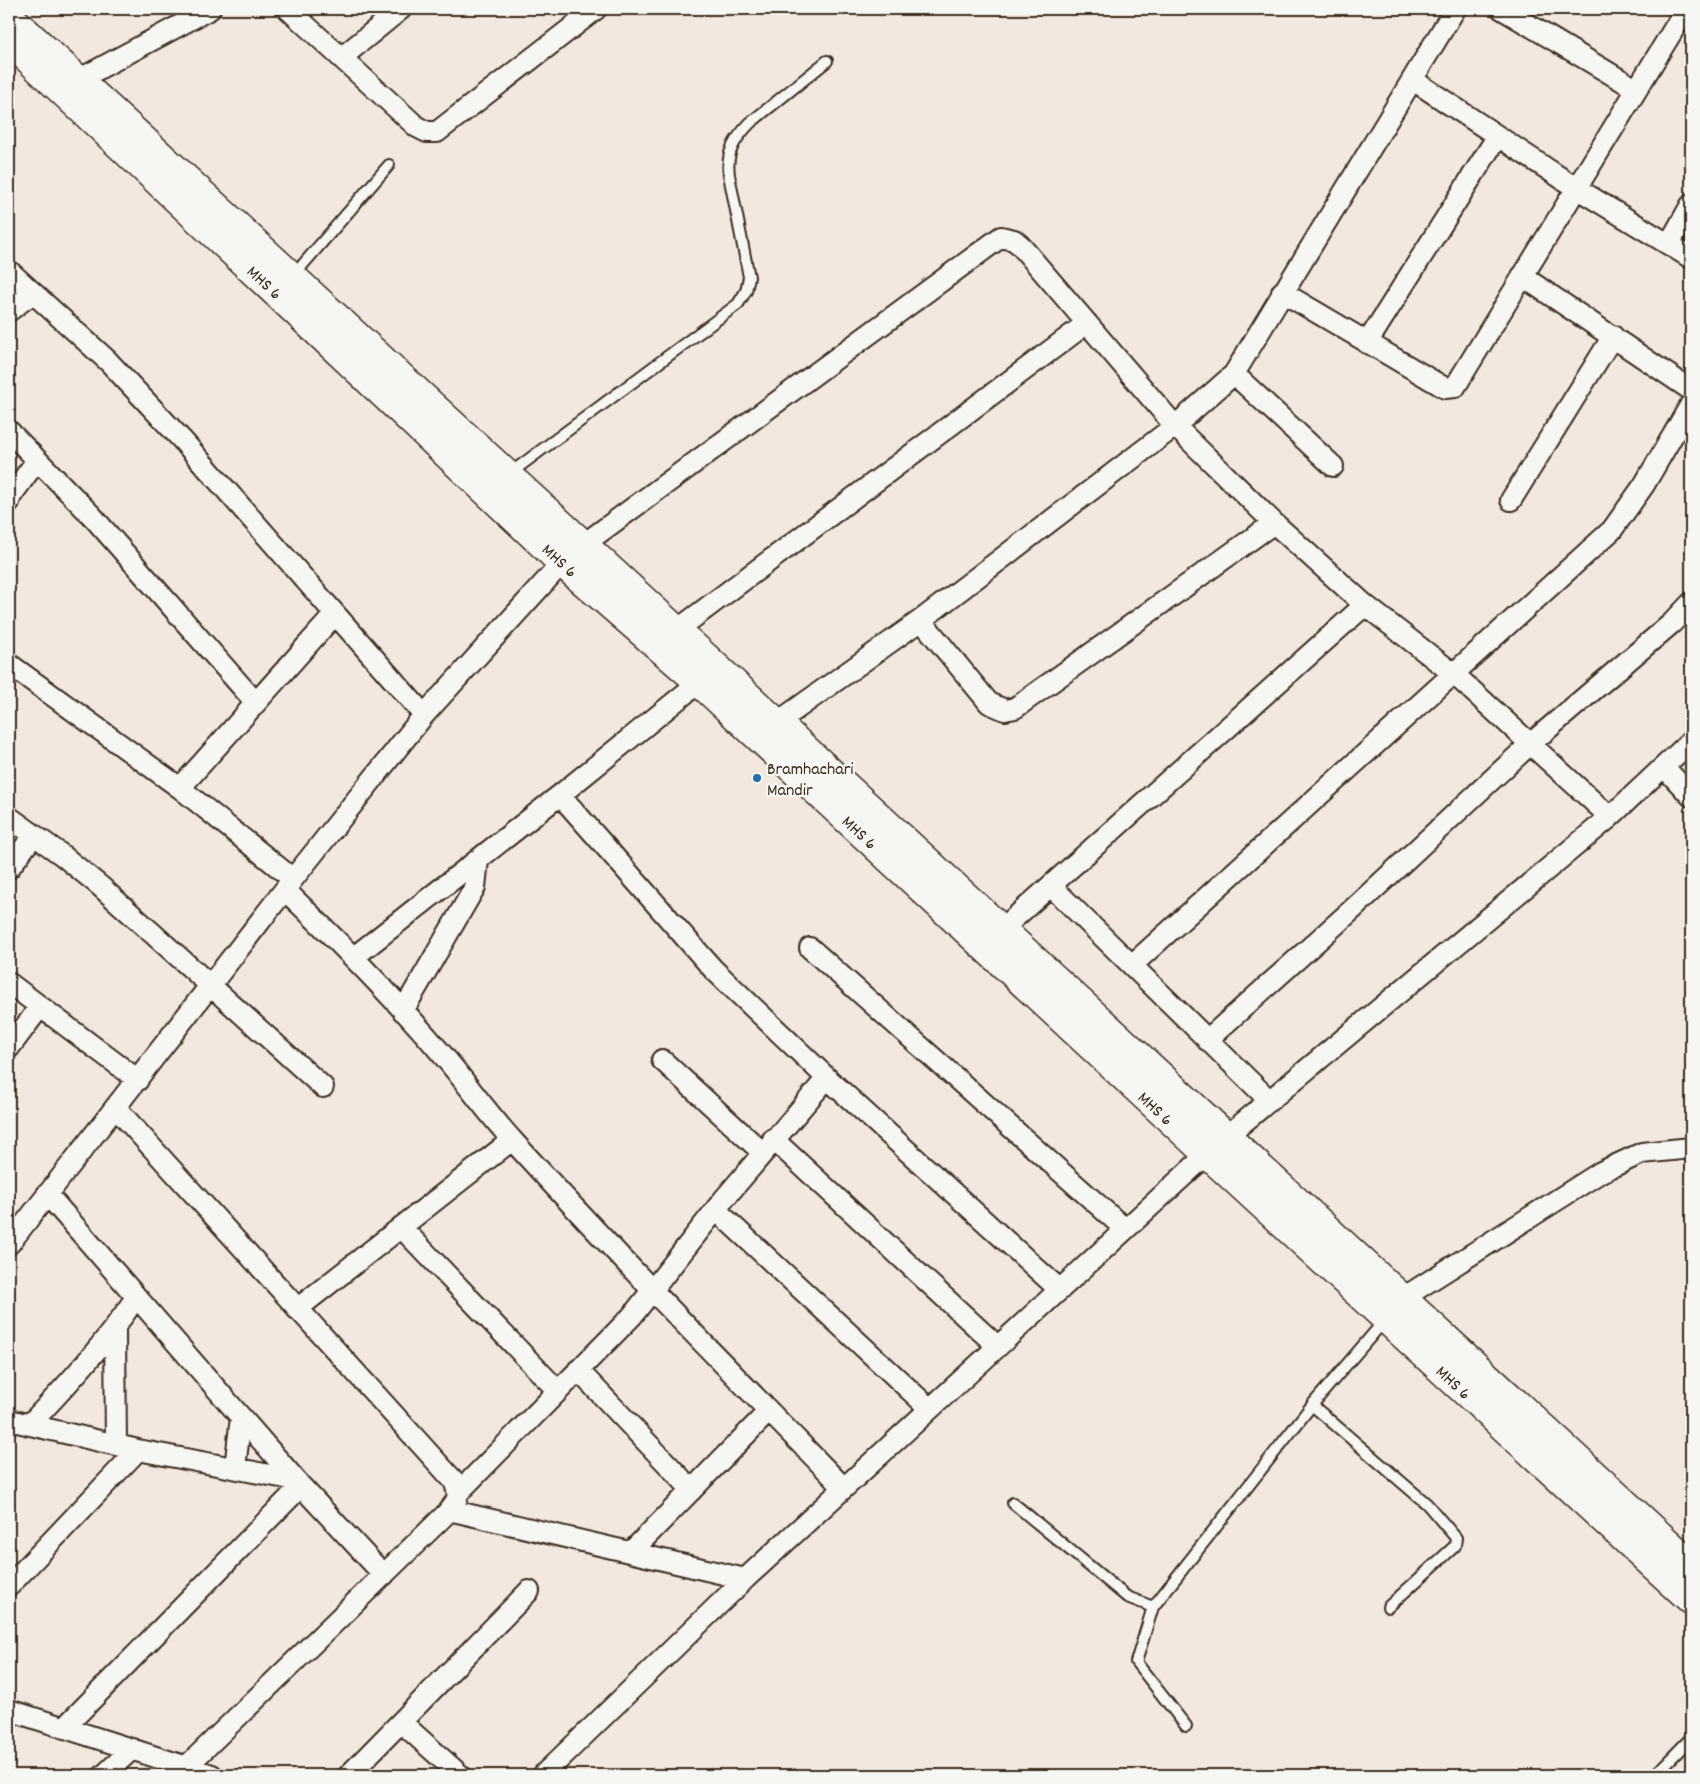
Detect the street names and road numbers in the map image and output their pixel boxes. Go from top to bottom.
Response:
street label: MHS 6 [240,261,287,307]
street label: MHS 6 [535,539,582,585]
street label: MHS 6 [835,811,882,857]
street label: MHS 6 [1131,1087,1178,1133]
street label: MHS 6 [1429,1361,1476,1407]

